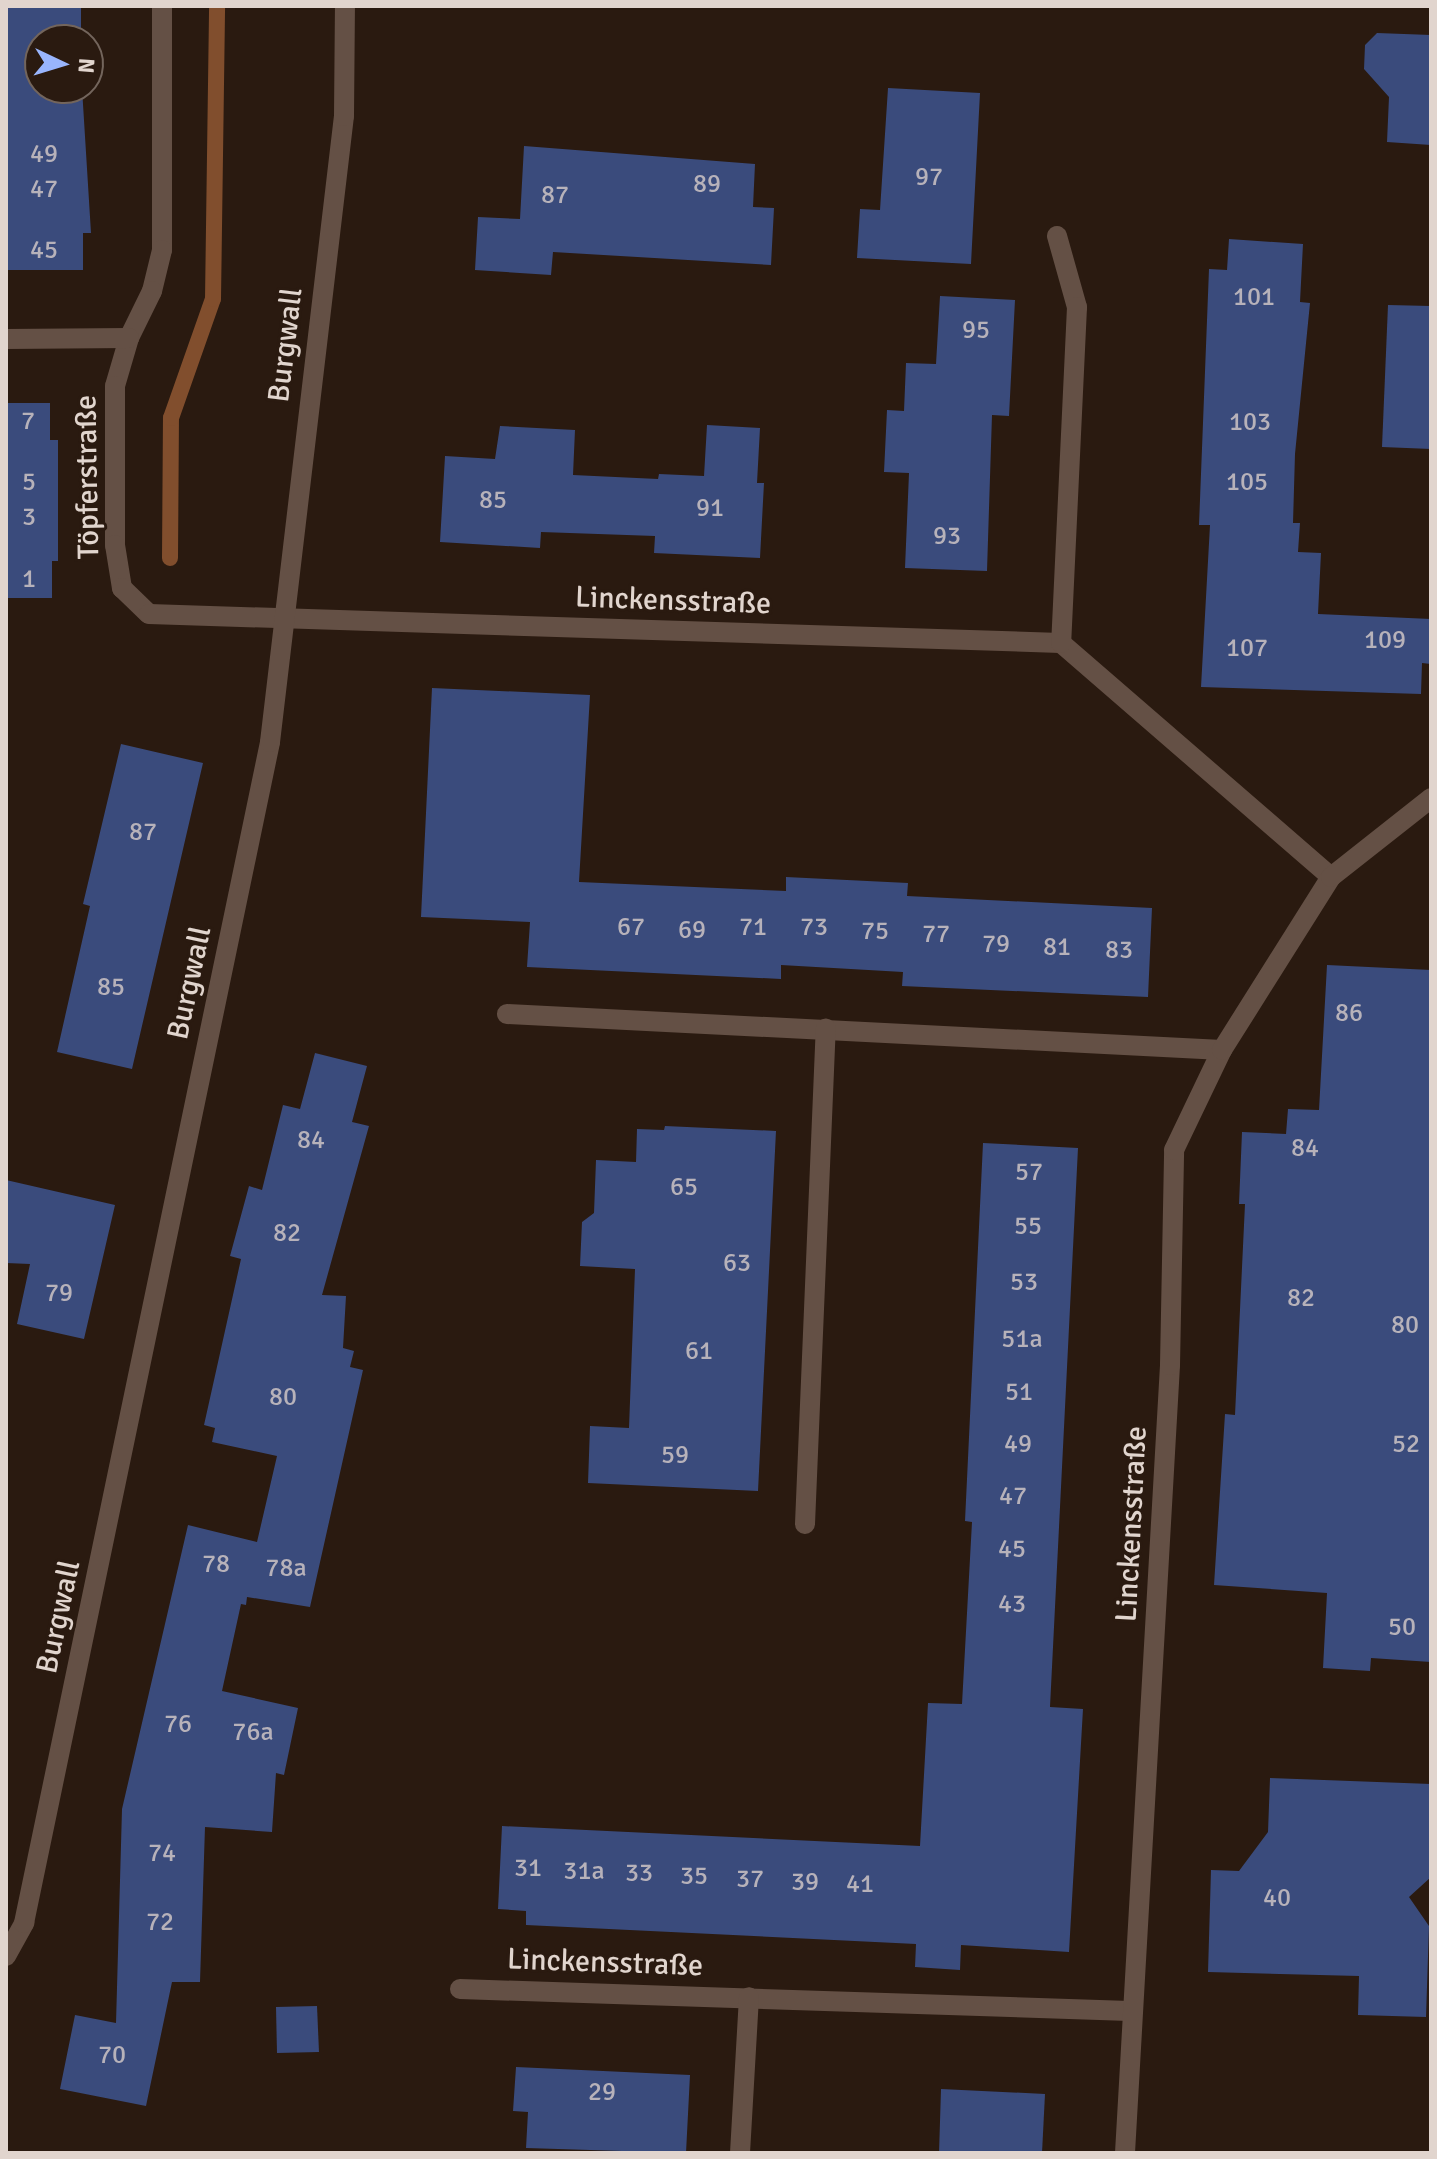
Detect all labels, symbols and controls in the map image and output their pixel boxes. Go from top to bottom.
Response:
north arrow [24,24,104,104]
text: N [72,57,100,74]
house number: 49 [30,139,58,171]
house number: 97 [915,162,943,194]
house number: 89 [693,169,721,201]
house number: 47 [30,174,58,206]
house number: 87 [541,180,569,212]
house number: 45 [30,235,58,267]
house number: 101 [1233,282,1275,314]
street label: Burgwall [261,286,311,404]
house number: 95 [962,315,990,347]
street label: Töpferstraße [69,395,107,559]
house number: 7 [21,406,35,438]
house number: 103 [1229,407,1271,439]
house number: 5 [22,467,36,499]
house number: 105 [1226,467,1268,499]
house number: 85 [479,485,507,517]
house number: 91 [696,493,724,525]
house number: 3 [22,502,36,534]
house number: 93 [933,521,961,553]
house number: 1 [22,564,36,596]
street label: Linckensstraße [574,580,772,622]
house number: 109 [1364,625,1406,657]
house number: 107 [1226,633,1268,665]
house number: 87 [129,817,157,849]
house number: 67 [617,912,645,944]
house number: 71 [739,912,767,944]
house number: 73 [800,912,828,944]
house number: 69 [678,915,706,947]
house number: 75 [861,916,889,948]
house number: 77 [922,919,950,951]
street label: Burgwall [160,923,220,1043]
house number: 79 [982,929,1010,961]
house number: 81 [1043,932,1071,964]
house number: 83 [1105,935,1133,967]
house number: 85 [97,972,125,1004]
house number: 86 [1335,998,1363,1030]
house number: 84 [297,1125,325,1157]
house number: 84 [1291,1133,1319,1165]
house number: 57 [1015,1157,1043,1189]
house number: 65 [670,1172,698,1204]
house number: 55 [1014,1211,1042,1243]
house number: 82 [273,1218,301,1250]
house number: 63 [723,1248,751,1280]
house number: 53 [1010,1267,1038,1299]
house number: 79 [45,1278,73,1310]
house number: 82 [1287,1283,1315,1315]
house number: 80 [1391,1310,1419,1342]
house number: 51a [1001,1324,1043,1356]
house number: 61 [685,1336,713,1368]
house number: 51 [1005,1377,1033,1409]
house number: 80 [269,1382,297,1414]
street label: Linckensstraße [1109,1425,1155,1623]
house number: 49 [1004,1429,1032,1461]
house number: 52 [1392,1429,1420,1461]
house number: 59 [661,1440,689,1472]
house number: 47 [999,1481,1027,1513]
house number: 45 [998,1534,1026,1566]
house number: 78 [202,1549,230,1581]
house number: 78a [265,1553,307,1585]
street label: Burgwall [29,1557,89,1677]
house number: 43 [998,1589,1026,1621]
house number: 50 [1388,1612,1416,1644]
house number: 76 [164,1709,192,1741]
house number: 76a [232,1717,274,1749]
house number: 74 [148,1838,176,1870]
house number: 31 [514,1853,542,1885]
house number: 31a [563,1856,605,1888]
house number: 33 [625,1858,653,1890]
house number: 35 [680,1861,708,1893]
house number: 37 [736,1864,764,1896]
house number: 39 [791,1867,819,1899]
house number: 41 [846,1869,874,1901]
house number: 40 [1263,1883,1291,1915]
house number: 72 [146,1907,174,1939]
street label: Linckensstraße [506,1942,704,1984]
house number: 70 [98,2040,126,2072]
house number: 29 [588,2077,616,2109]

